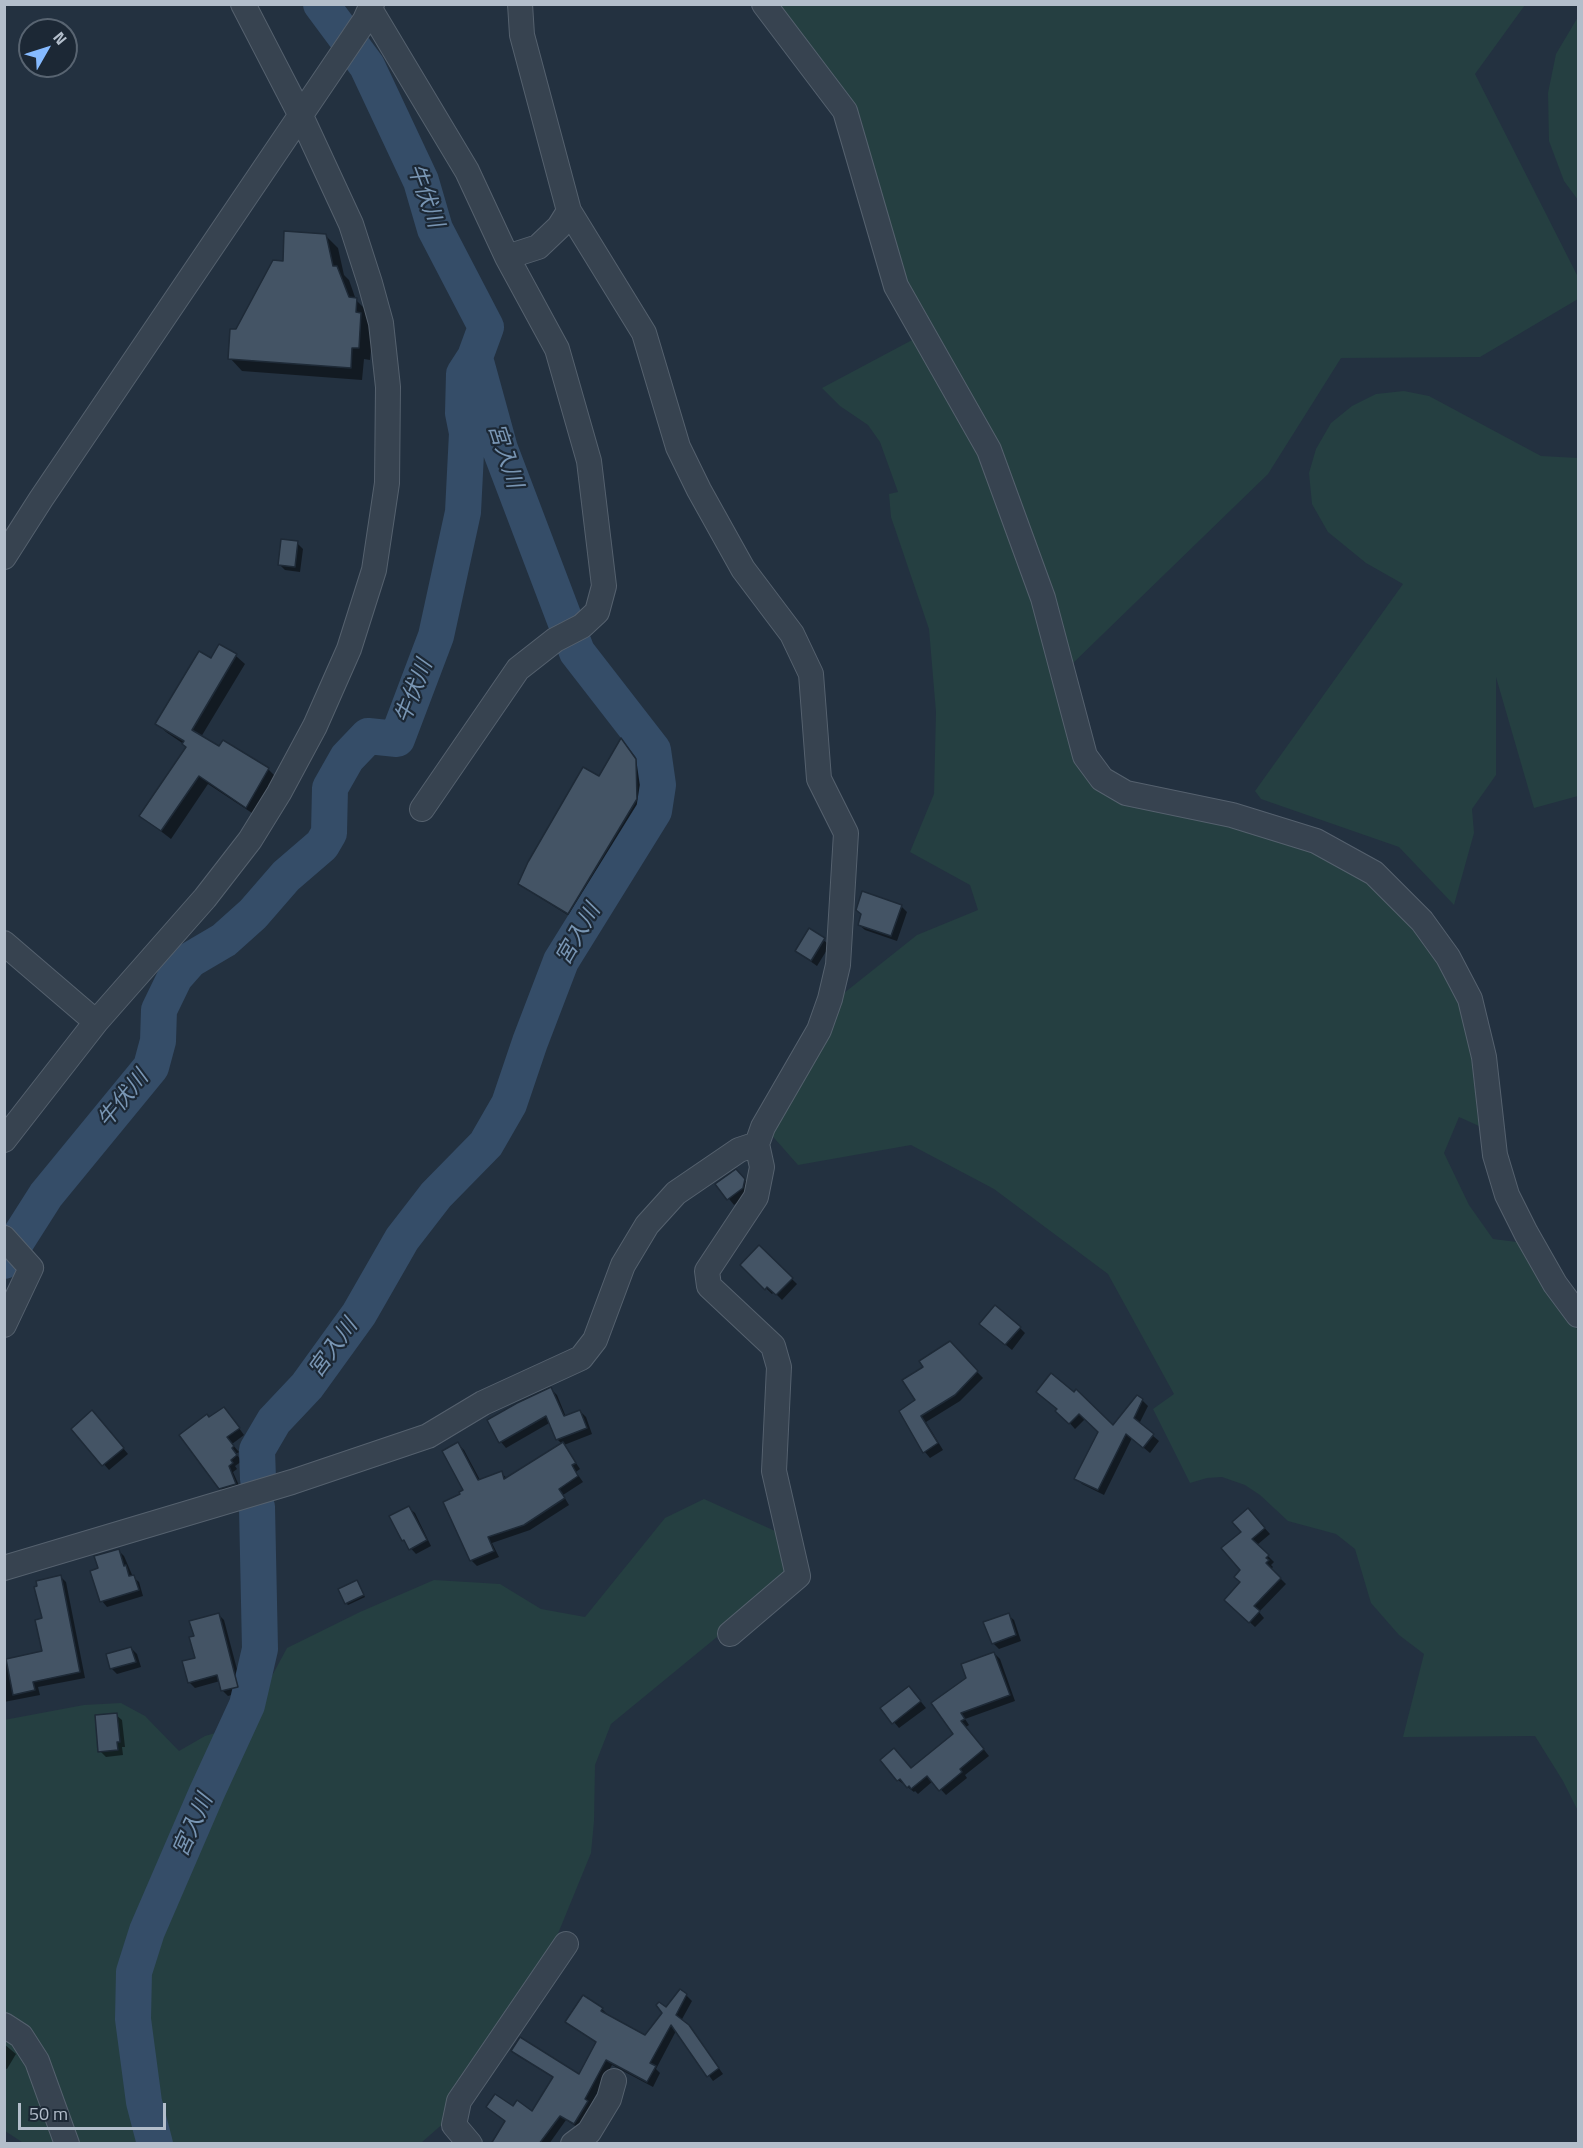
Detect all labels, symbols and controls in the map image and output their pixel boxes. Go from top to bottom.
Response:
north arrow [18,18,78,78]
text: N [48,26,73,50]
water label: 牛伏川 [400,160,448,232]
water label: 宮入川 [481,421,527,491]
water label: 牛伏川 [391,656,439,728]
water label: 宮入川 [551,900,607,970]
water label: 牛伏川 [93,1066,155,1134]
water label: 宮入川 [304,1315,364,1383]
water label: 宮入川 [169,1790,219,1862]
scale bar [21,2091,170,2129]
text: 50 m [29,2100,68,2127]

